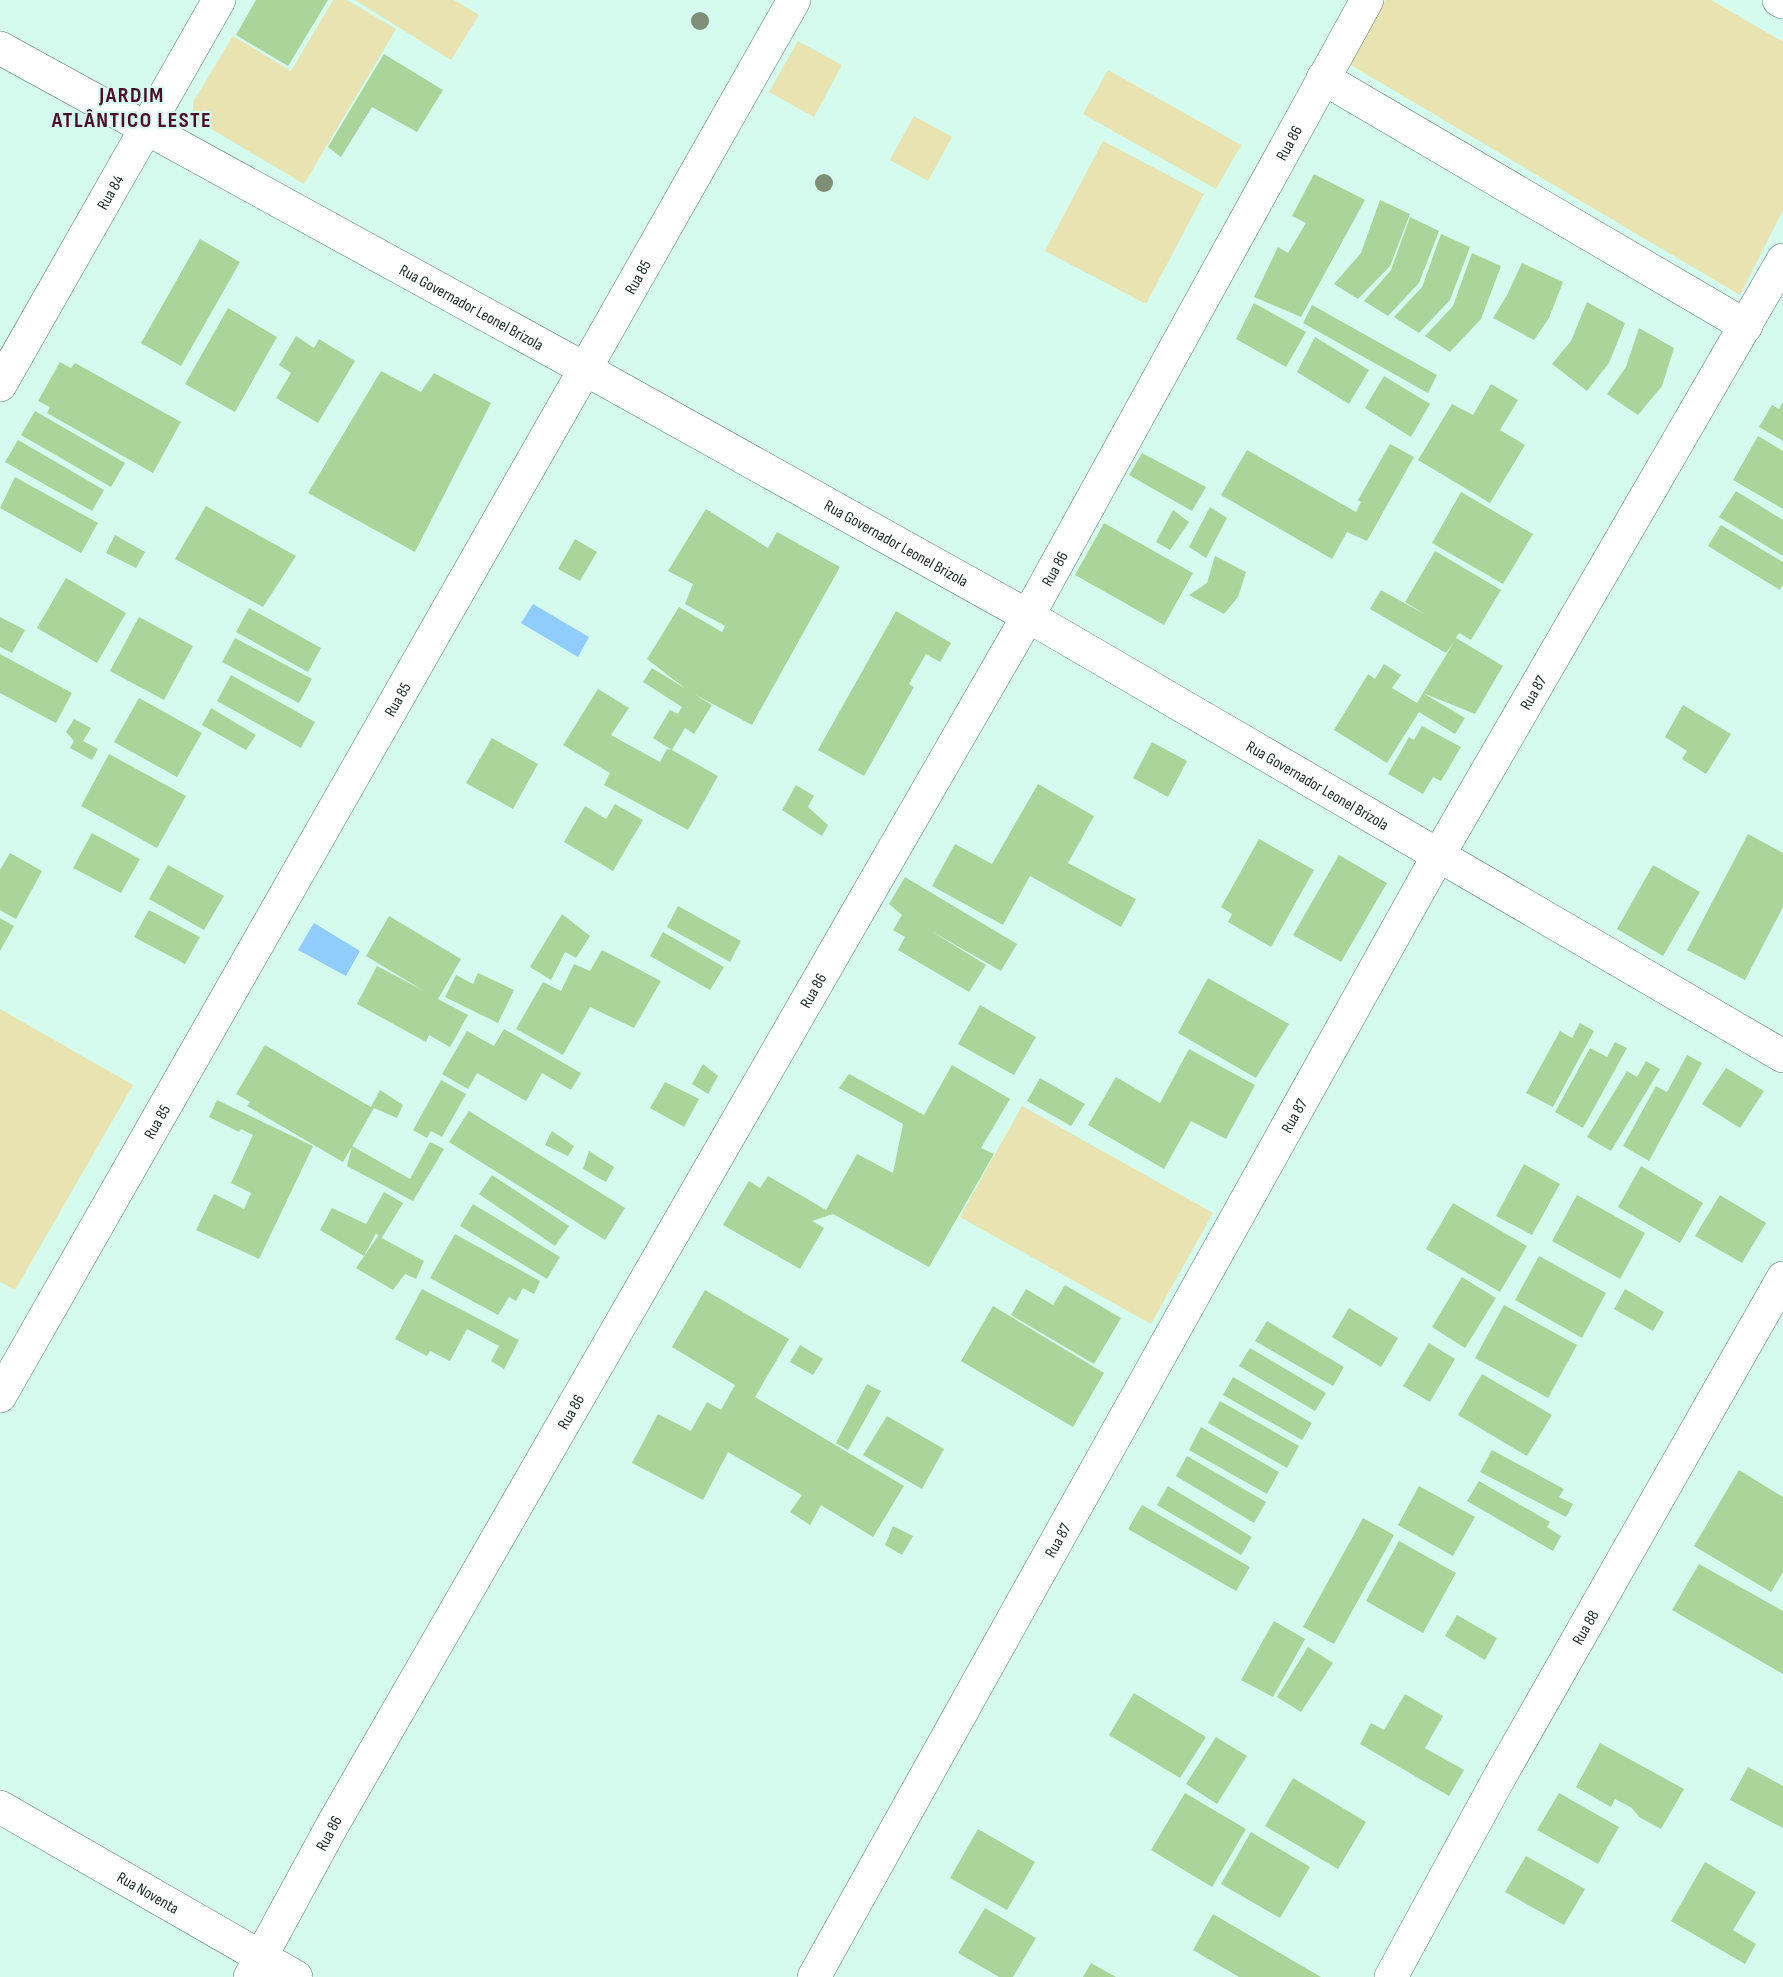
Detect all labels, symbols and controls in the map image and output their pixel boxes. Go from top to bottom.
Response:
district label: JARDIM ATLÂNTICO LESTE [51,82,212,134]
street label: Rua 86 [1273,123,1307,164]
street label: Rua 84 [94,172,129,213]
street label: Rua 85 [621,257,656,298]
street label: Rua Governador Leonel Brizola [395,261,546,355]
street label: Rua Governador Leonel Brizola [821,496,971,592]
street label: Rua 86 [1038,548,1073,590]
street label: Rua 87 [1517,672,1552,714]
street label: Rua 85 [381,679,415,720]
street label: Rua Governador Leonel Brizola [1242,737,1392,835]
street label: Rua 86 [797,970,831,1012]
street label: Rua 87 [1278,1095,1312,1137]
street label: Rua 85 [140,1102,175,1143]
street label: Rua 86 [554,1392,589,1433]
street label: Rua 87 [1041,1520,1076,1561]
street label: Rua 88 [1569,1607,1603,1649]
street label: Rua 86 [312,1813,347,1854]
street label: Rua Noventa [113,1868,182,1919]

